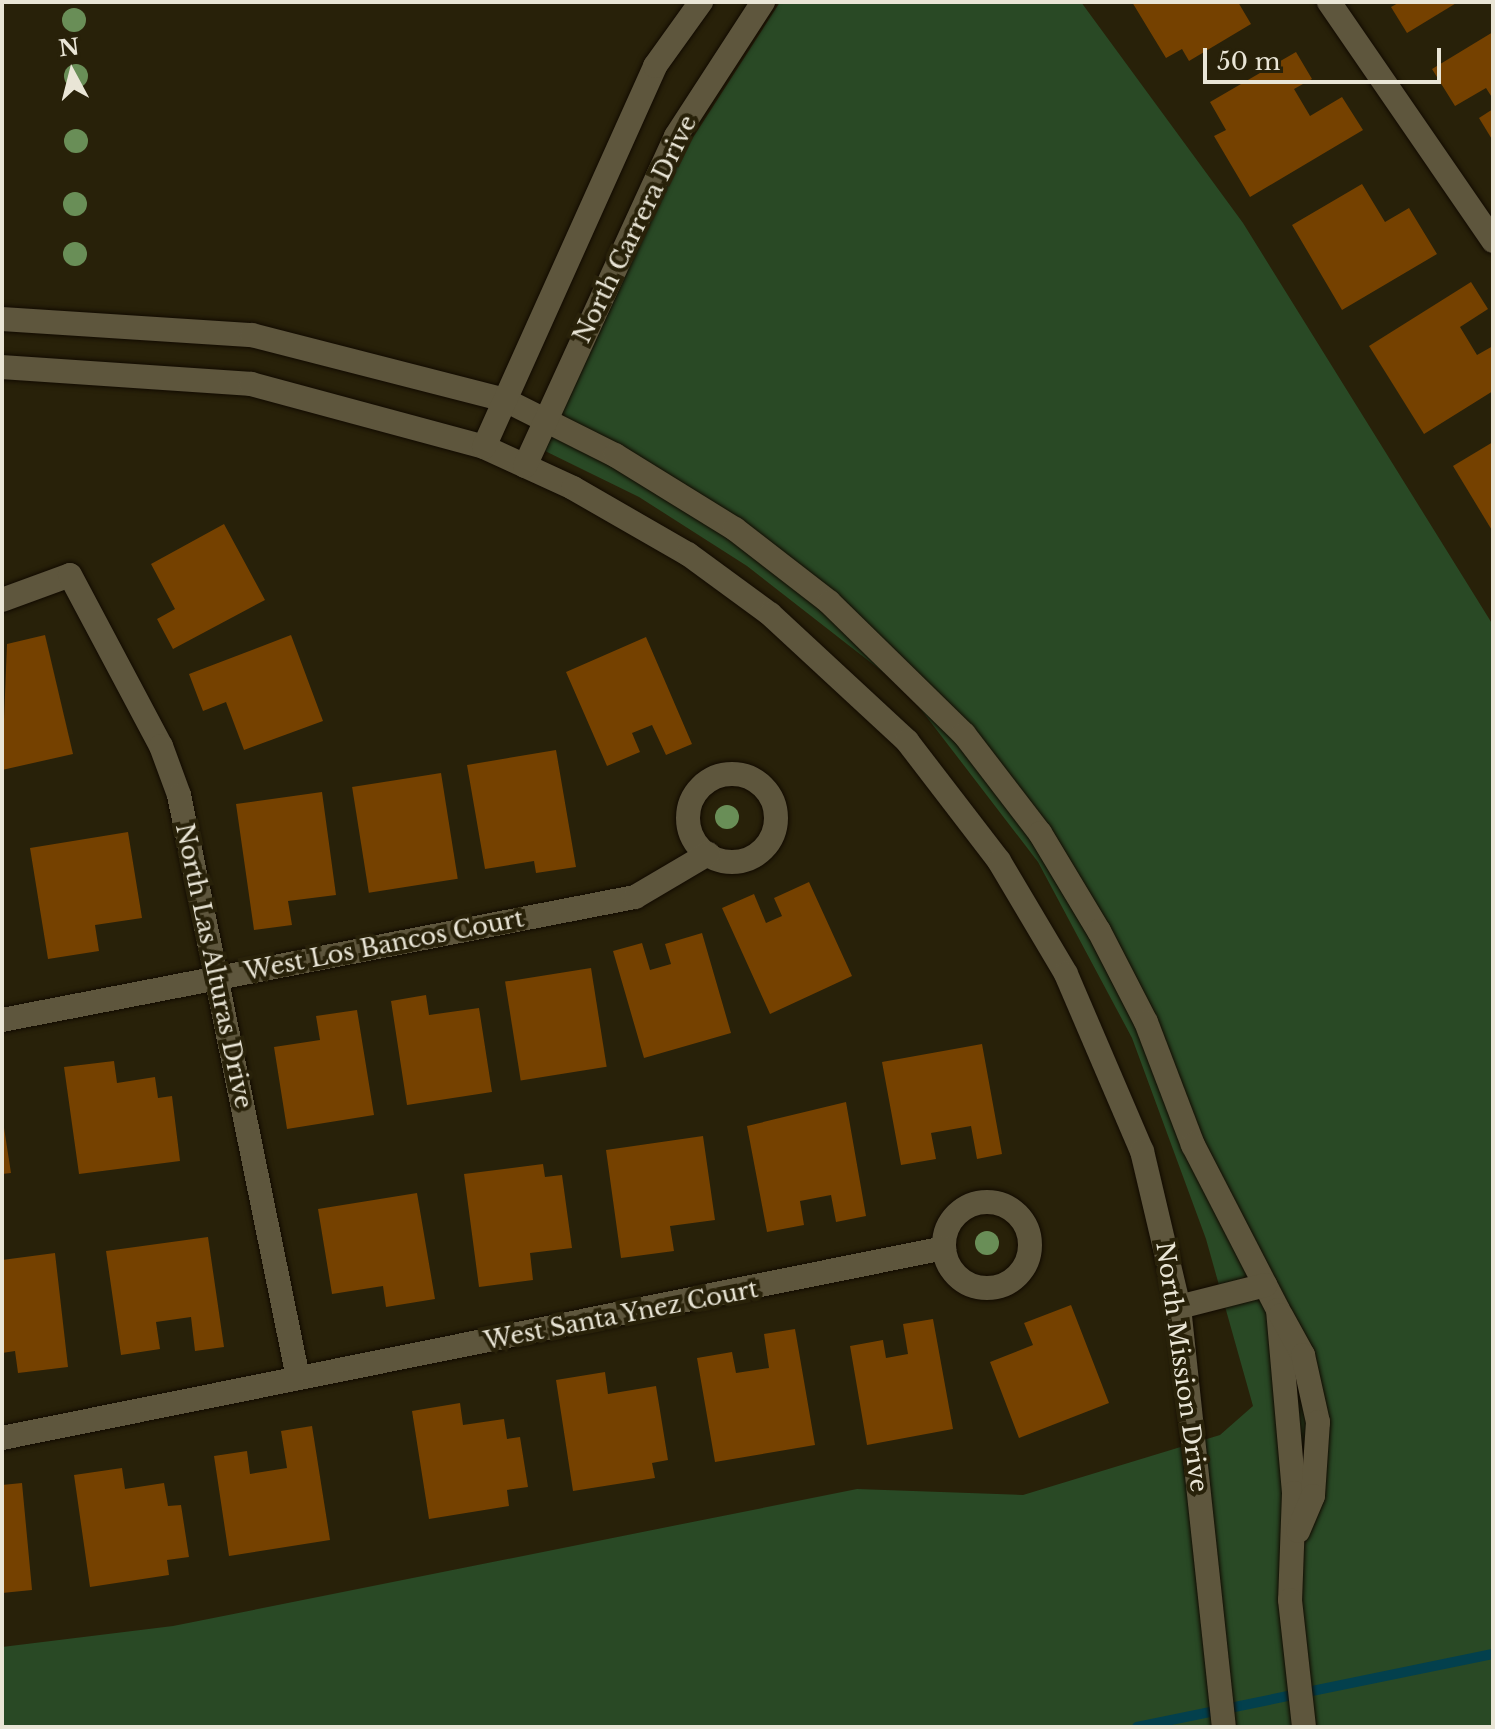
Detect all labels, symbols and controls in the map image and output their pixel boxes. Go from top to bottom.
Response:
north arrow [32,32,112,112]
scale bar [1207,32,1445,82]
text: N [57,33,81,62]
text: 50 m [1217,47,1280,76]
street label: North Carrera Drive [567,110,703,348]
street label: North Las Alturas Drive [170,820,258,1112]
street label: West Los Bancos Court [242,904,526,986]
street label: North Mission Drive [1150,1240,1214,1494]
street label: West Santa Ynez Court [481,1274,761,1356]

